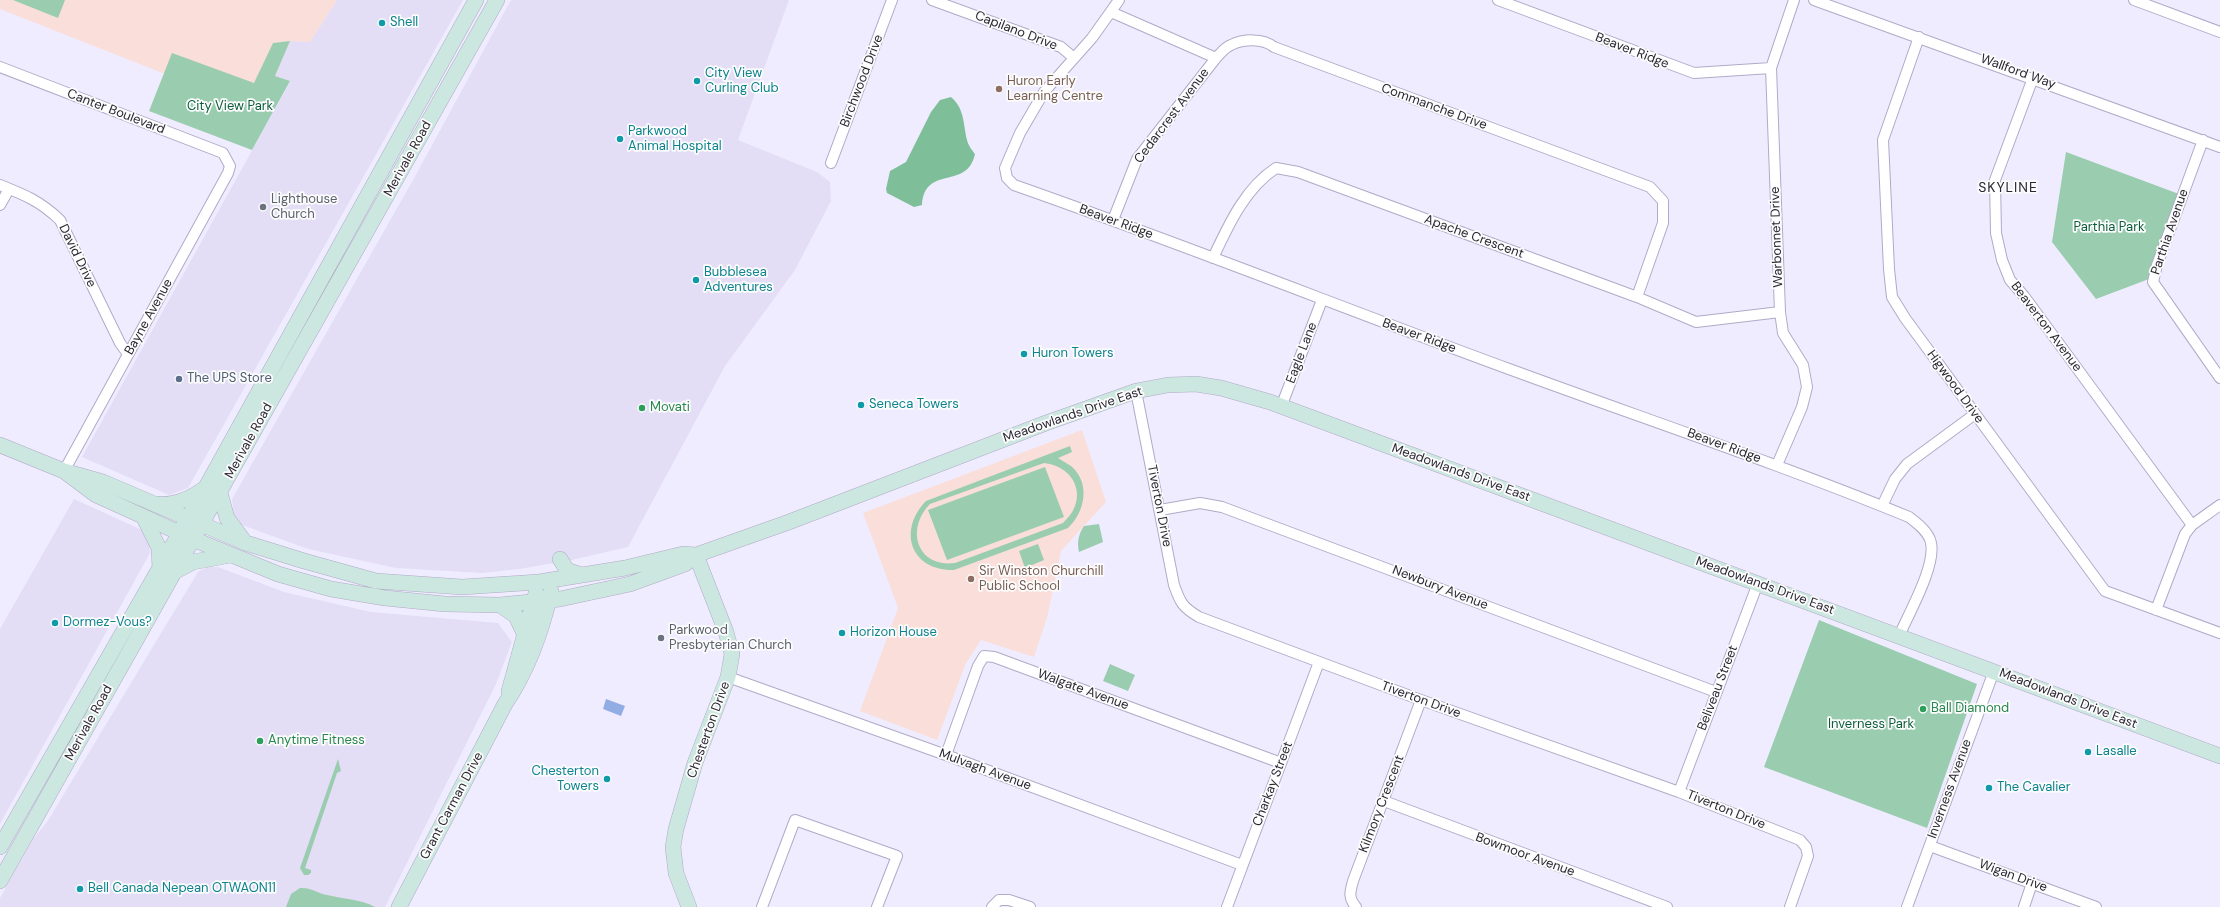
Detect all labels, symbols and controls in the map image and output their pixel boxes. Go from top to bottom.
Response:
street label: Capilano Drive [973,8,1059,54]
place label: Shell [390,15,418,31]
marker: Shell [377,18,387,28]
street label: Beaver Ridge [1593,30,1671,72]
street label: Birchwood Drive [837,32,887,130]
street label: Wallford Way [1978,51,2058,93]
street label: Cedarcrest Avenue [1131,65,1213,167]
place label: City View Curling Club [705,66,779,97]
place label: Huron Early Learning Centre [1007,74,1103,105]
marker: City View Curling Club [692,76,702,86]
street label: Commanche Drive [1379,81,1489,133]
marker: Huron Early Learning Centre [994,84,1004,94]
street label: Canter Boulevard [65,86,167,138]
park label: City View Park [187,99,273,115]
street label: Merivale Road [381,119,435,199]
place label: Parkwood Animal Hospital [628,124,722,155]
marker: Parkwood Animal Hospital [615,134,625,144]
district label: SKYLINE [1978,180,2038,196]
street label: Warbonnet Drive [1767,186,1787,288]
street label: Parthia Avenue [2148,187,2192,277]
place label: Lighthouse Church [271,192,337,223]
street label: Beaver Ridge [1077,201,1155,243]
marker: Lighthouse Church [258,202,268,212]
street label: Apache Crescent [1422,212,1526,262]
park label: Parthia Park [2073,220,2145,236]
street label: David Drive [55,222,99,290]
place label: Bubblesea Adventures [704,265,773,296]
marker: Bubblesea Adventures [691,275,701,285]
street label: Bayne Avenue [122,276,176,358]
street label: Beaverton Avenue [2007,279,2085,375]
street label: Beaver Ridge [1380,315,1458,357]
street label: Eagle Lane [1283,320,1321,386]
place label: Huron Towers [1032,346,1113,362]
street label: Higwood Drive [1923,347,1987,427]
marker: Huron Towers [1019,349,1029,359]
place label: The UPS Store [187,371,272,387]
marker: The UPS Store [174,374,184,384]
street label: Meadowlands Drive East [1001,384,1145,446]
place label: Seneca Towers [869,397,959,413]
place label: Movati [650,400,690,416]
marker: Seneca Towers [856,400,866,410]
street label: Merivale Road [222,401,276,481]
marker: Movati [637,403,647,413]
street label: Beaver Ridge [1685,425,1763,467]
street label: Meadowlands Drive East [1390,441,1532,505]
street label: Tiverton Drive [1143,464,1175,548]
street label: Meadowlands Drive East [1694,554,1836,618]
street label: Newbury Avenue [1390,563,1490,613]
place label: Sir Winston Churchill Public School [979,564,1104,595]
marker: Sir Winston Churchill Public School [966,574,976,584]
place label: Dormez-Vous? [63,615,152,631]
marker: Dormez-Vous? [50,618,60,628]
place label: Parkwood Presbyterian Church [669,623,792,654]
place label: Horizon House [850,625,937,641]
marker: Horizon House [837,628,847,638]
marker: Parkwood Presbyterian Church [656,633,666,643]
street label: Beliveau Street [1695,643,1741,733]
street label: Meadowlands Drive East [1997,665,2139,733]
street label: Walgate Avenue [1035,666,1131,714]
street label: Tiverton Drive [1379,678,1463,722]
street label: Chesterton Drive [684,679,734,781]
street label: Merivale Road [62,683,116,763]
place label: Ball Diamond [1931,701,2009,717]
marker: Ball Diamond [1918,704,1928,714]
park label: Inverness Park [1828,717,1914,733]
place label: Anytime Fitness [268,733,365,749]
marker: Anytime Fitness [255,736,265,746]
street label: Inverness Avenue [1925,737,1975,841]
street label: Charkay Street [1250,739,1296,829]
place label: Lasalle [2096,744,2137,760]
street label: Mulvagh Avenue [937,746,1033,794]
marker: Lasalle [2083,747,2093,757]
street label: Grant Carman Drive [417,750,487,862]
street label: Kilmory Crescent [1356,753,1408,855]
place label: Chesterton Towers [531,764,599,795]
marker: Chesterton Towers [602,774,612,784]
place label: The Cavalier [1997,780,2071,796]
marker: The Cavalier [1984,783,1994,793]
street label: Tiverton Drive [1684,787,1768,833]
street label: Bowmoor Avenue [1473,830,1577,880]
street label: Wigan Drive [1977,856,2049,896]
place label: Bell Canada Nepean OTWAON11 [88,881,276,897]
marker: Bell Canada Nepean OTWAON11 [75,884,85,894]

